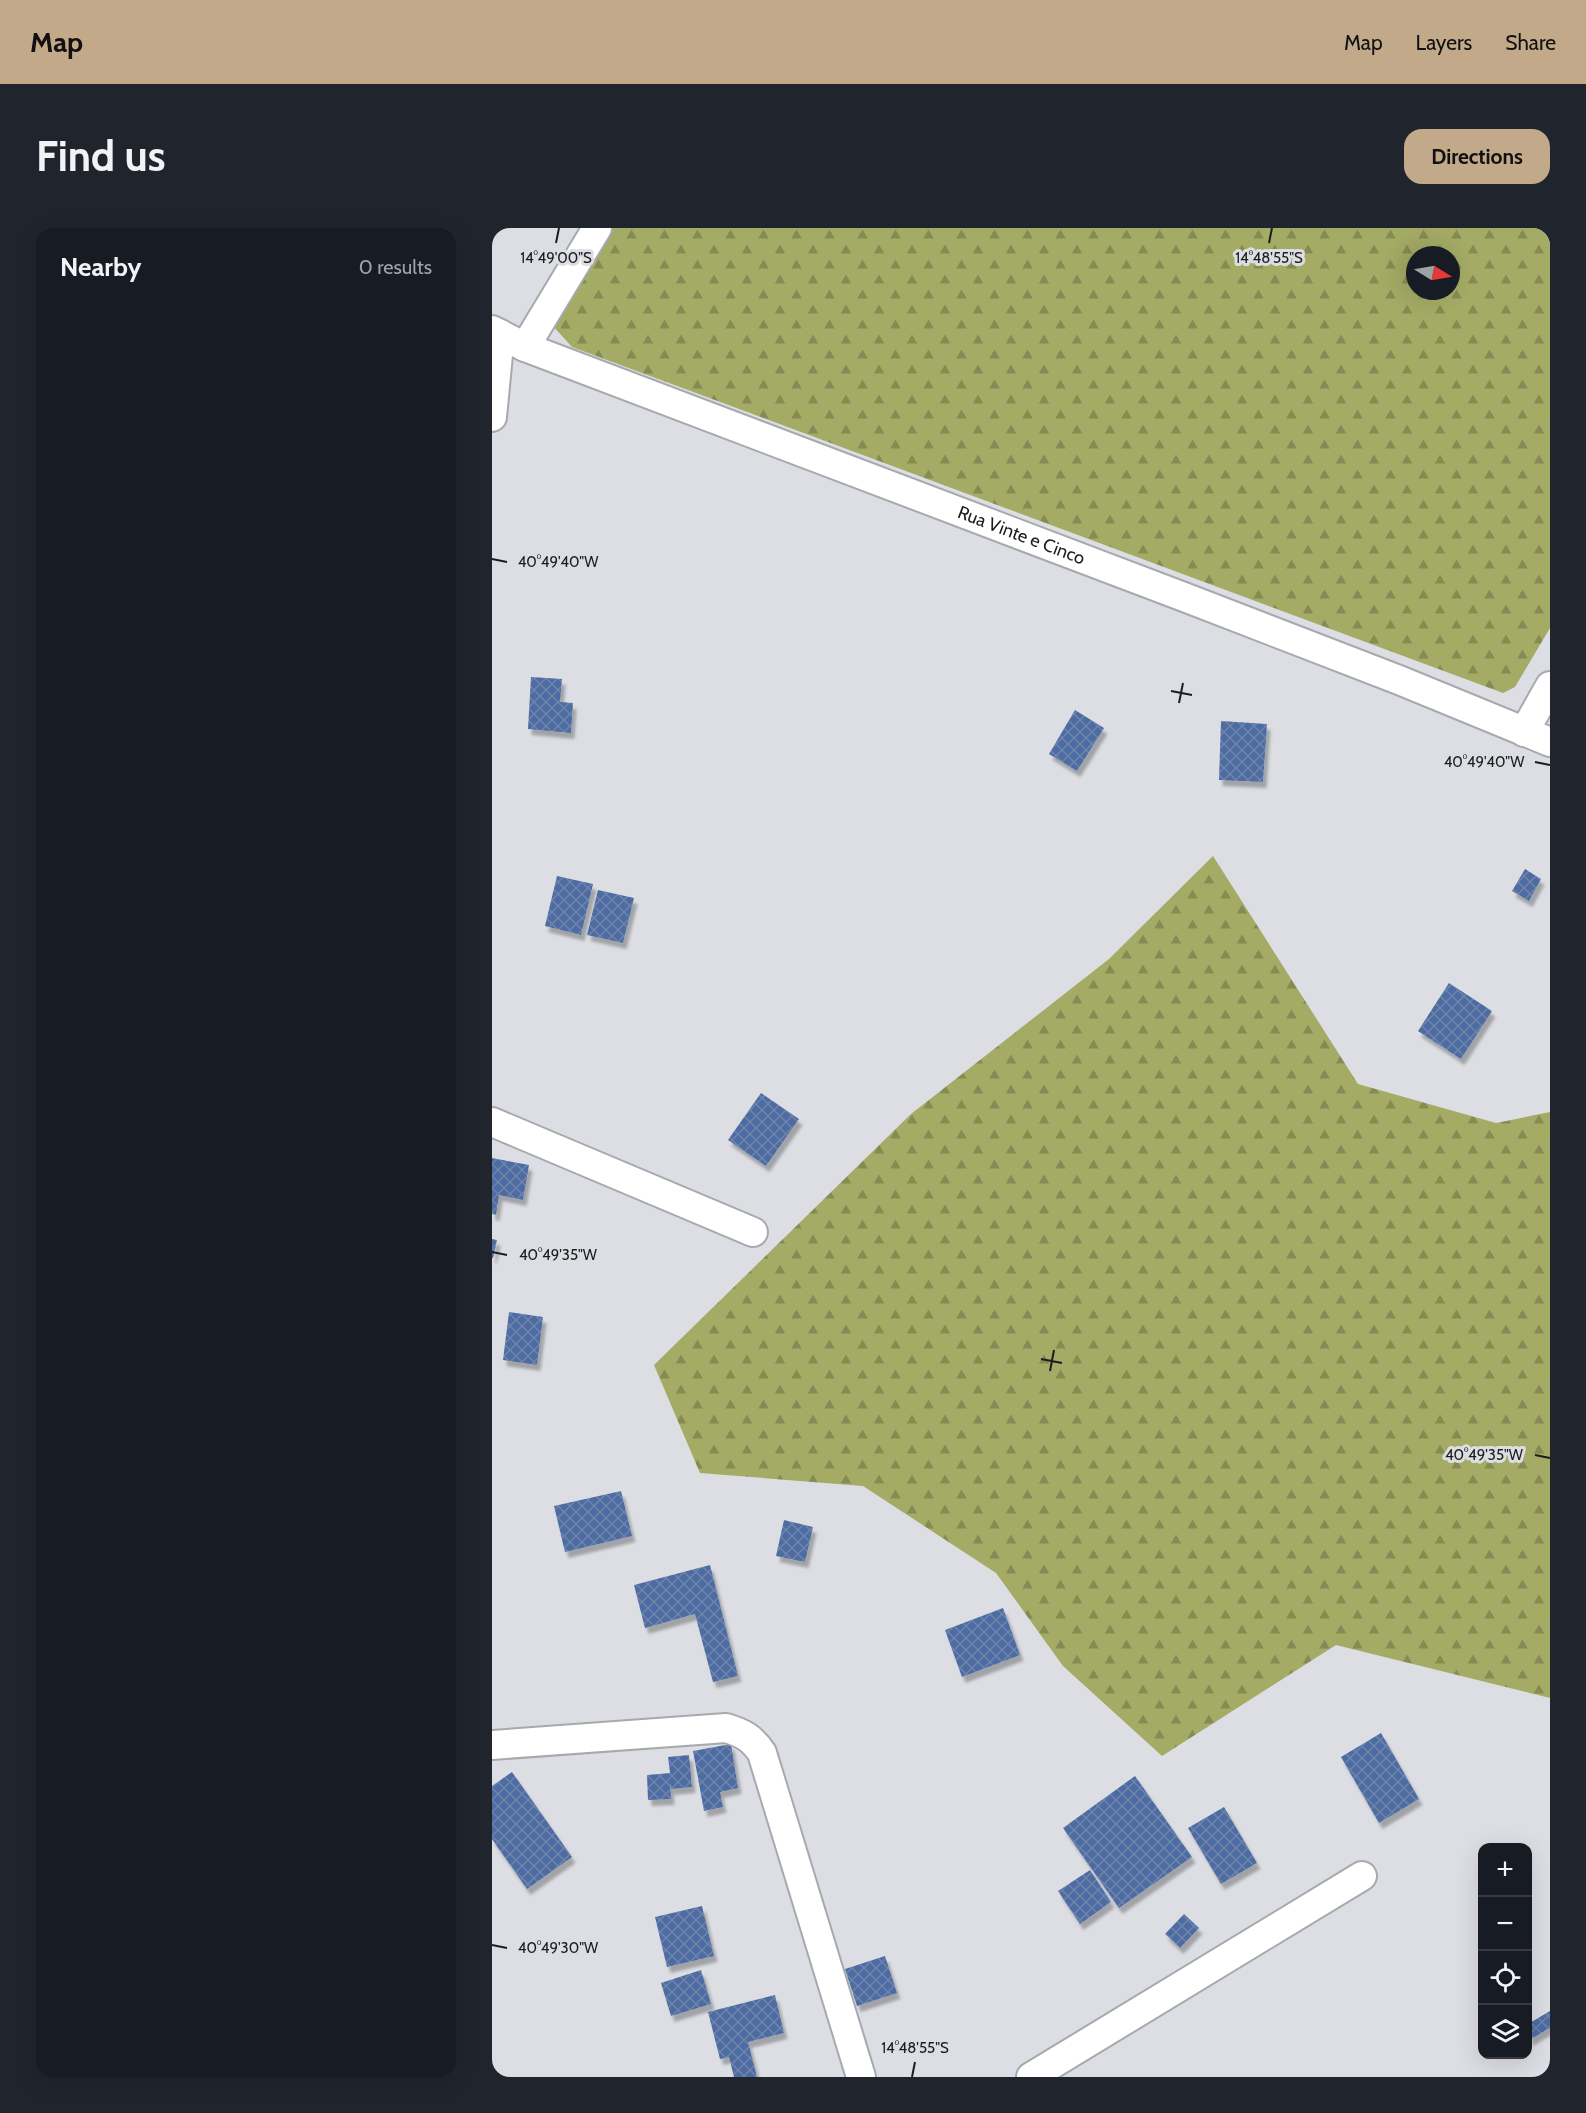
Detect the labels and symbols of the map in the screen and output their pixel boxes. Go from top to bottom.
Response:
north arrow [1406,246,1460,300]
text: 14°49'00"S [520,249,592,267]
text: 14°48'55"S [1235,249,1303,267]
street label: Rua Vinte e Cinco [955,501,1088,569]
text: 40°49'40"W [518,553,599,571]
text: 40°49'40"W [1444,753,1525,771]
text: 40°49'35"W [519,1246,598,1264]
text: 40°49'35"W [1445,1446,1524,1464]
text: 40°49'30"W [518,1939,599,1957]
text: 14°48'55"S [881,2039,949,2057]

